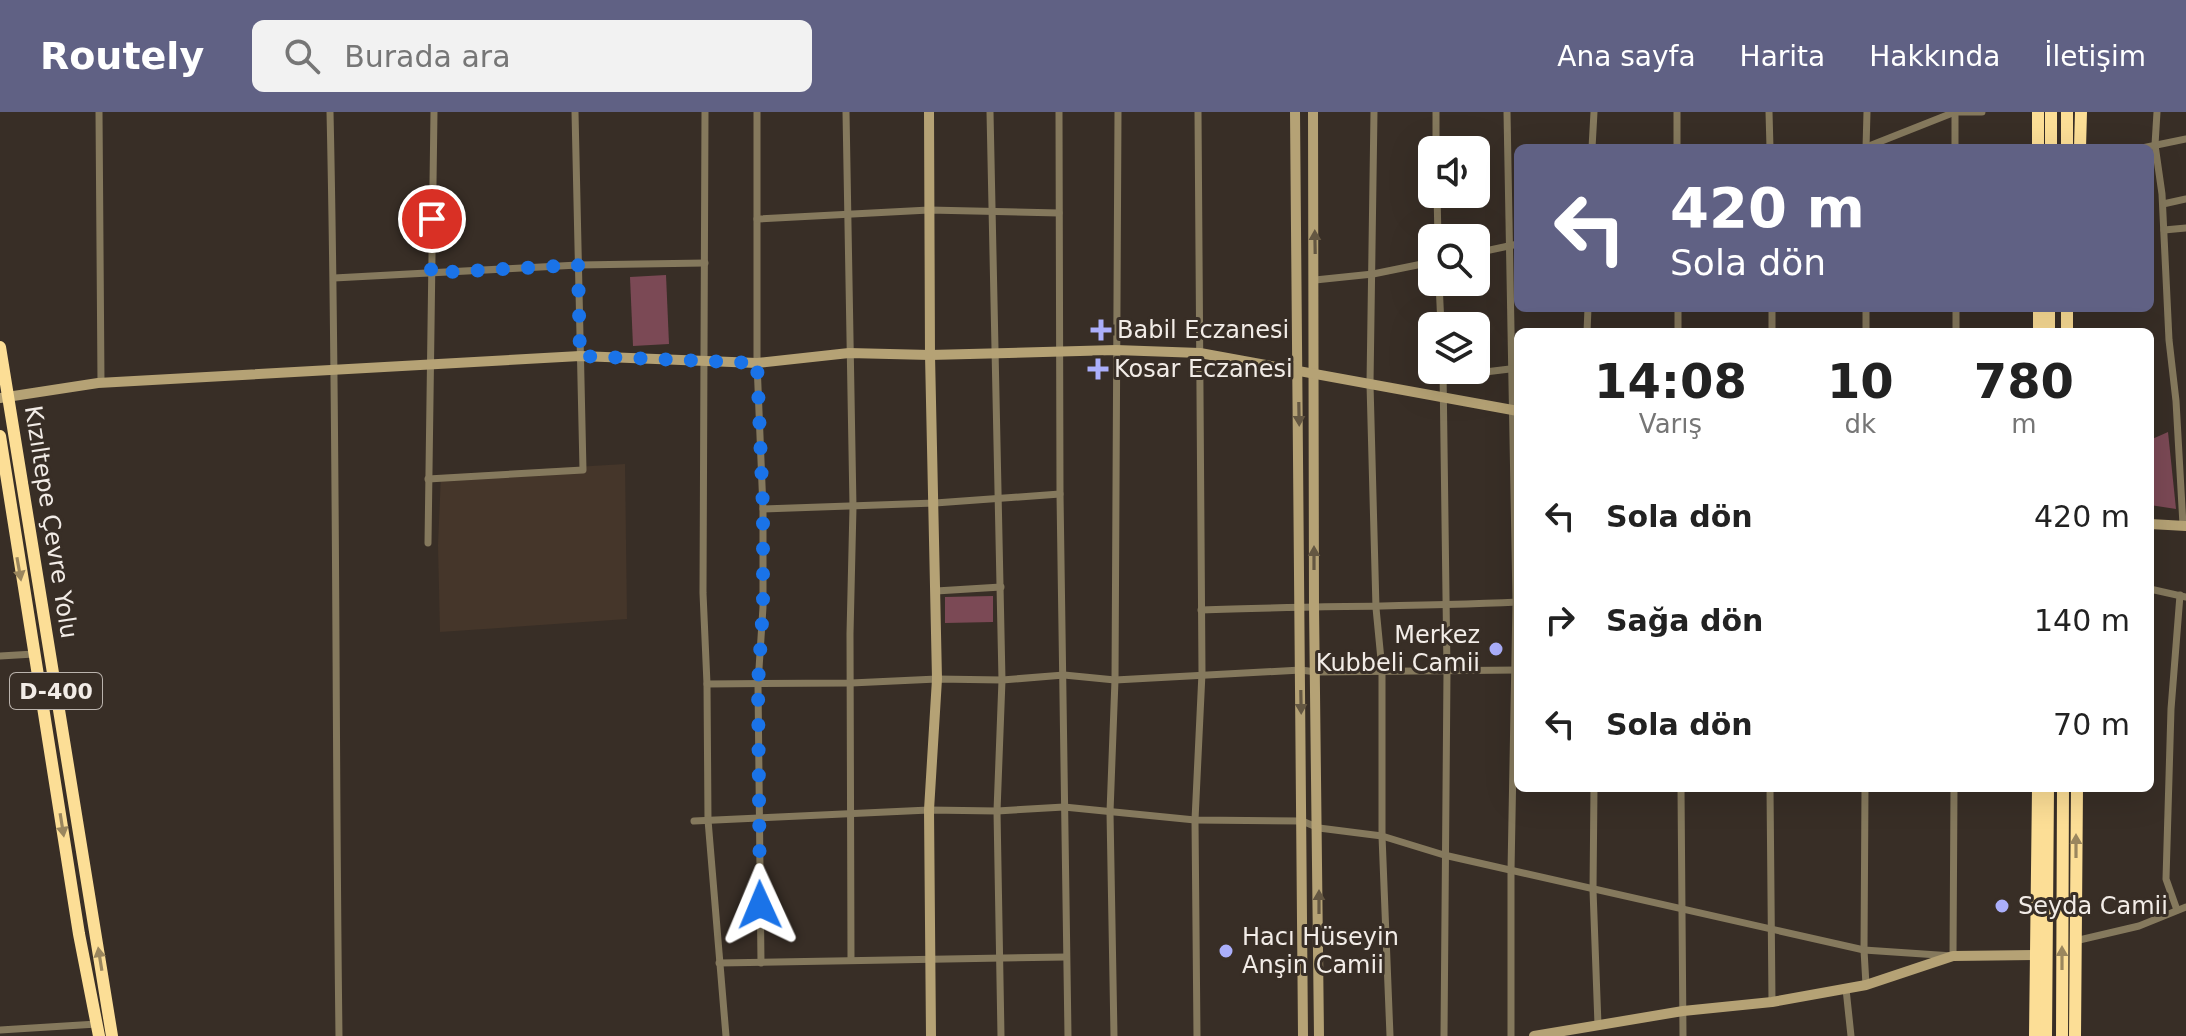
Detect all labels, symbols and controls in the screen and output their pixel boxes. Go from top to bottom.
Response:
search box [252,20,812,92]
text: Routely [40,34,204,78]
icon: search [280,34,324,78]
text: Burada ara [344,39,511,74]
text: Ana sayfa [1557,40,1696,73]
text: Harita [1740,40,1825,73]
text: Hakkında [1869,40,2000,73]
text: İletişim [2044,40,2146,73]
map controls [1418,136,1490,384]
button: sound [1418,136,1490,208]
text: 420 m [1670,175,1865,240]
icon: left [1538,176,1642,280]
pin [398,185,466,253]
icon: arrive [410,197,454,241]
button: search [1418,224,1490,296]
one-way arrow [1309,229,1321,254]
text: Sola dön [1670,242,1826,283]
button: layers [1418,312,1490,384]
place label: Babil Eczanesi [1117,316,1289,344]
marker: Babil Eczanesi [1092,321,1110,339]
text: 14:08 [1594,353,1747,409]
text: 10 [1827,353,1894,409]
text: 780 [1974,353,2074,409]
place label: Kosar Eczanesi [1114,355,1293,383]
marker: Kosar Eczanesi [1089,360,1107,378]
one-way arrow [1293,402,1305,427]
street label: Kızıltepe Çevre Yolu [19,403,83,641]
text: Varış [1639,409,1702,439]
text: dk [1845,409,1876,439]
text: m [2011,409,2037,439]
icon: left [1538,494,1582,538]
text: Sola dön [1606,499,1753,534]
text: 420 m [2034,499,2130,534]
one-way arrow [1308,545,1320,570]
one-way arrow [14,557,26,582]
icon: right [1538,598,1582,642]
text: Sağa dön [1606,603,1763,638]
text: 140 m [2034,603,2130,638]
place label: Merkez Kubbeli Camii [1316,621,1480,677]
marker: Merkez Kubbeli Camii [1487,640,1505,658]
road number: D-400 [10,673,102,709]
one-way arrow [1295,690,1307,715]
icon: left [1538,702,1582,746]
text: Sola dön [1606,707,1753,742]
text: 70 m [2053,707,2130,742]
one-way arrow [56,813,68,838]
one-way arrow [2070,833,2082,858]
position arrow [718,863,802,947]
one-way arrow [1313,889,1325,914]
place label: Seyda Camii [2018,892,2168,920]
marker: Seyda Camii [1993,897,2011,915]
place label: Hacı Hüseyin Anşin Camii [1242,923,1399,979]
marker: Hacı Hüseyin Anşin Camii [1217,942,1235,960]
one-way arrow [2056,945,2068,970]
one-way arrow [93,946,106,971]

